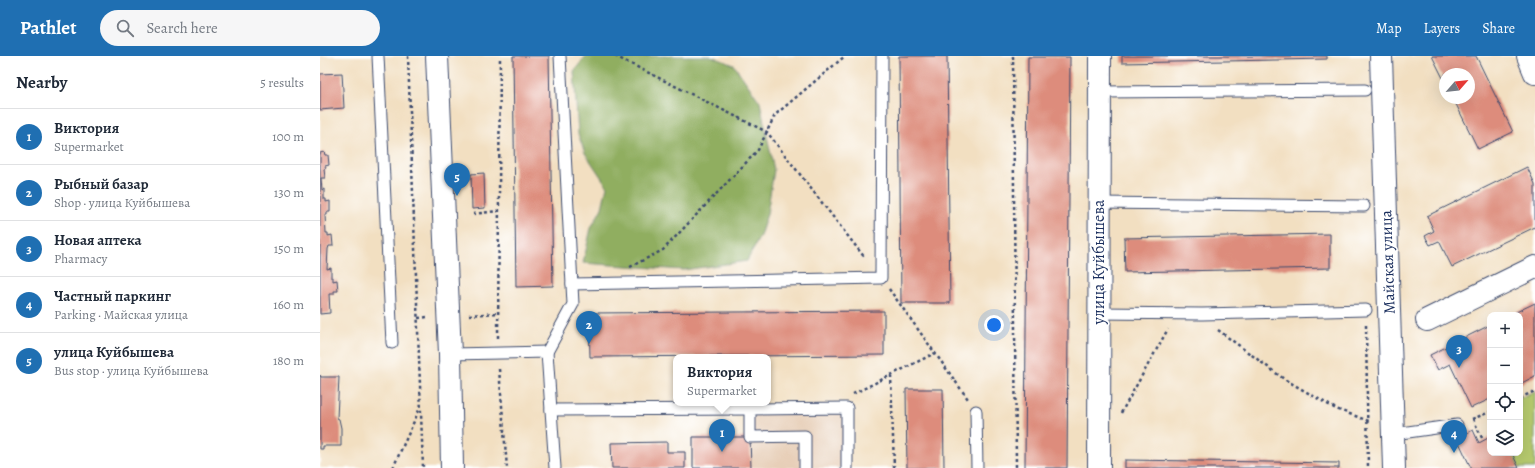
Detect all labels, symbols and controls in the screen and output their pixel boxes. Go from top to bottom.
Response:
search box [100,10,380,46]
text: Pathlet [20,15,76,41]
icon: search [114,17,136,39]
text: Search here [146,18,218,38]
text: Map [1376,19,1402,38]
text: Layers [1424,19,1460,38]
text: Share [1482,19,1515,38]
north arrow [1439,68,1475,104]
text: Nearby [16,71,67,94]
text: 5 results [260,74,304,91]
text: Виктория [54,118,119,138]
text: 1 [27,128,31,145]
text: 100 m [272,128,304,145]
text: Supermarket [54,138,124,155]
pin: 5 [444,163,470,196]
text: Рыбный базар [54,174,149,194]
text: 2 [26,184,32,201]
text: 130 m [274,184,304,201]
text: Shop · улица Куйбышева [54,194,190,211]
street label: улица Куйбышева [1088,199,1110,325]
street label: Майская улица [1375,209,1401,314]
text: Новая аптека [54,230,142,250]
text: 3 [26,240,32,257]
text: 150 m [274,240,304,257]
text: Pharmacy [54,250,107,267]
text: Частный паркинг [54,286,171,306]
text: 4 [26,296,32,313]
text: 160 m [273,296,304,313]
text: Parking · Майская улица [54,306,188,323]
pin: 2 [576,311,602,344]
map controls [1487,312,1523,456]
button: + [1487,312,1523,348]
your location [984,315,1004,335]
pin: 3 [1446,335,1472,368]
text: улица Куйбышева [54,342,174,362]
button: − [1487,348,1523,384]
text: 5 [26,352,32,369]
text: 180 m [273,352,304,369]
popup [673,354,771,406]
text: Bus stop · улица Куйбышева [54,362,209,379]
text: Виктория [687,362,752,382]
text: Supermarket [687,382,757,399]
button: locate [1487,384,1523,420]
pin: 1 [709,419,735,452]
pin: 4 [1441,420,1467,453]
button: layers [1487,420,1523,456]

